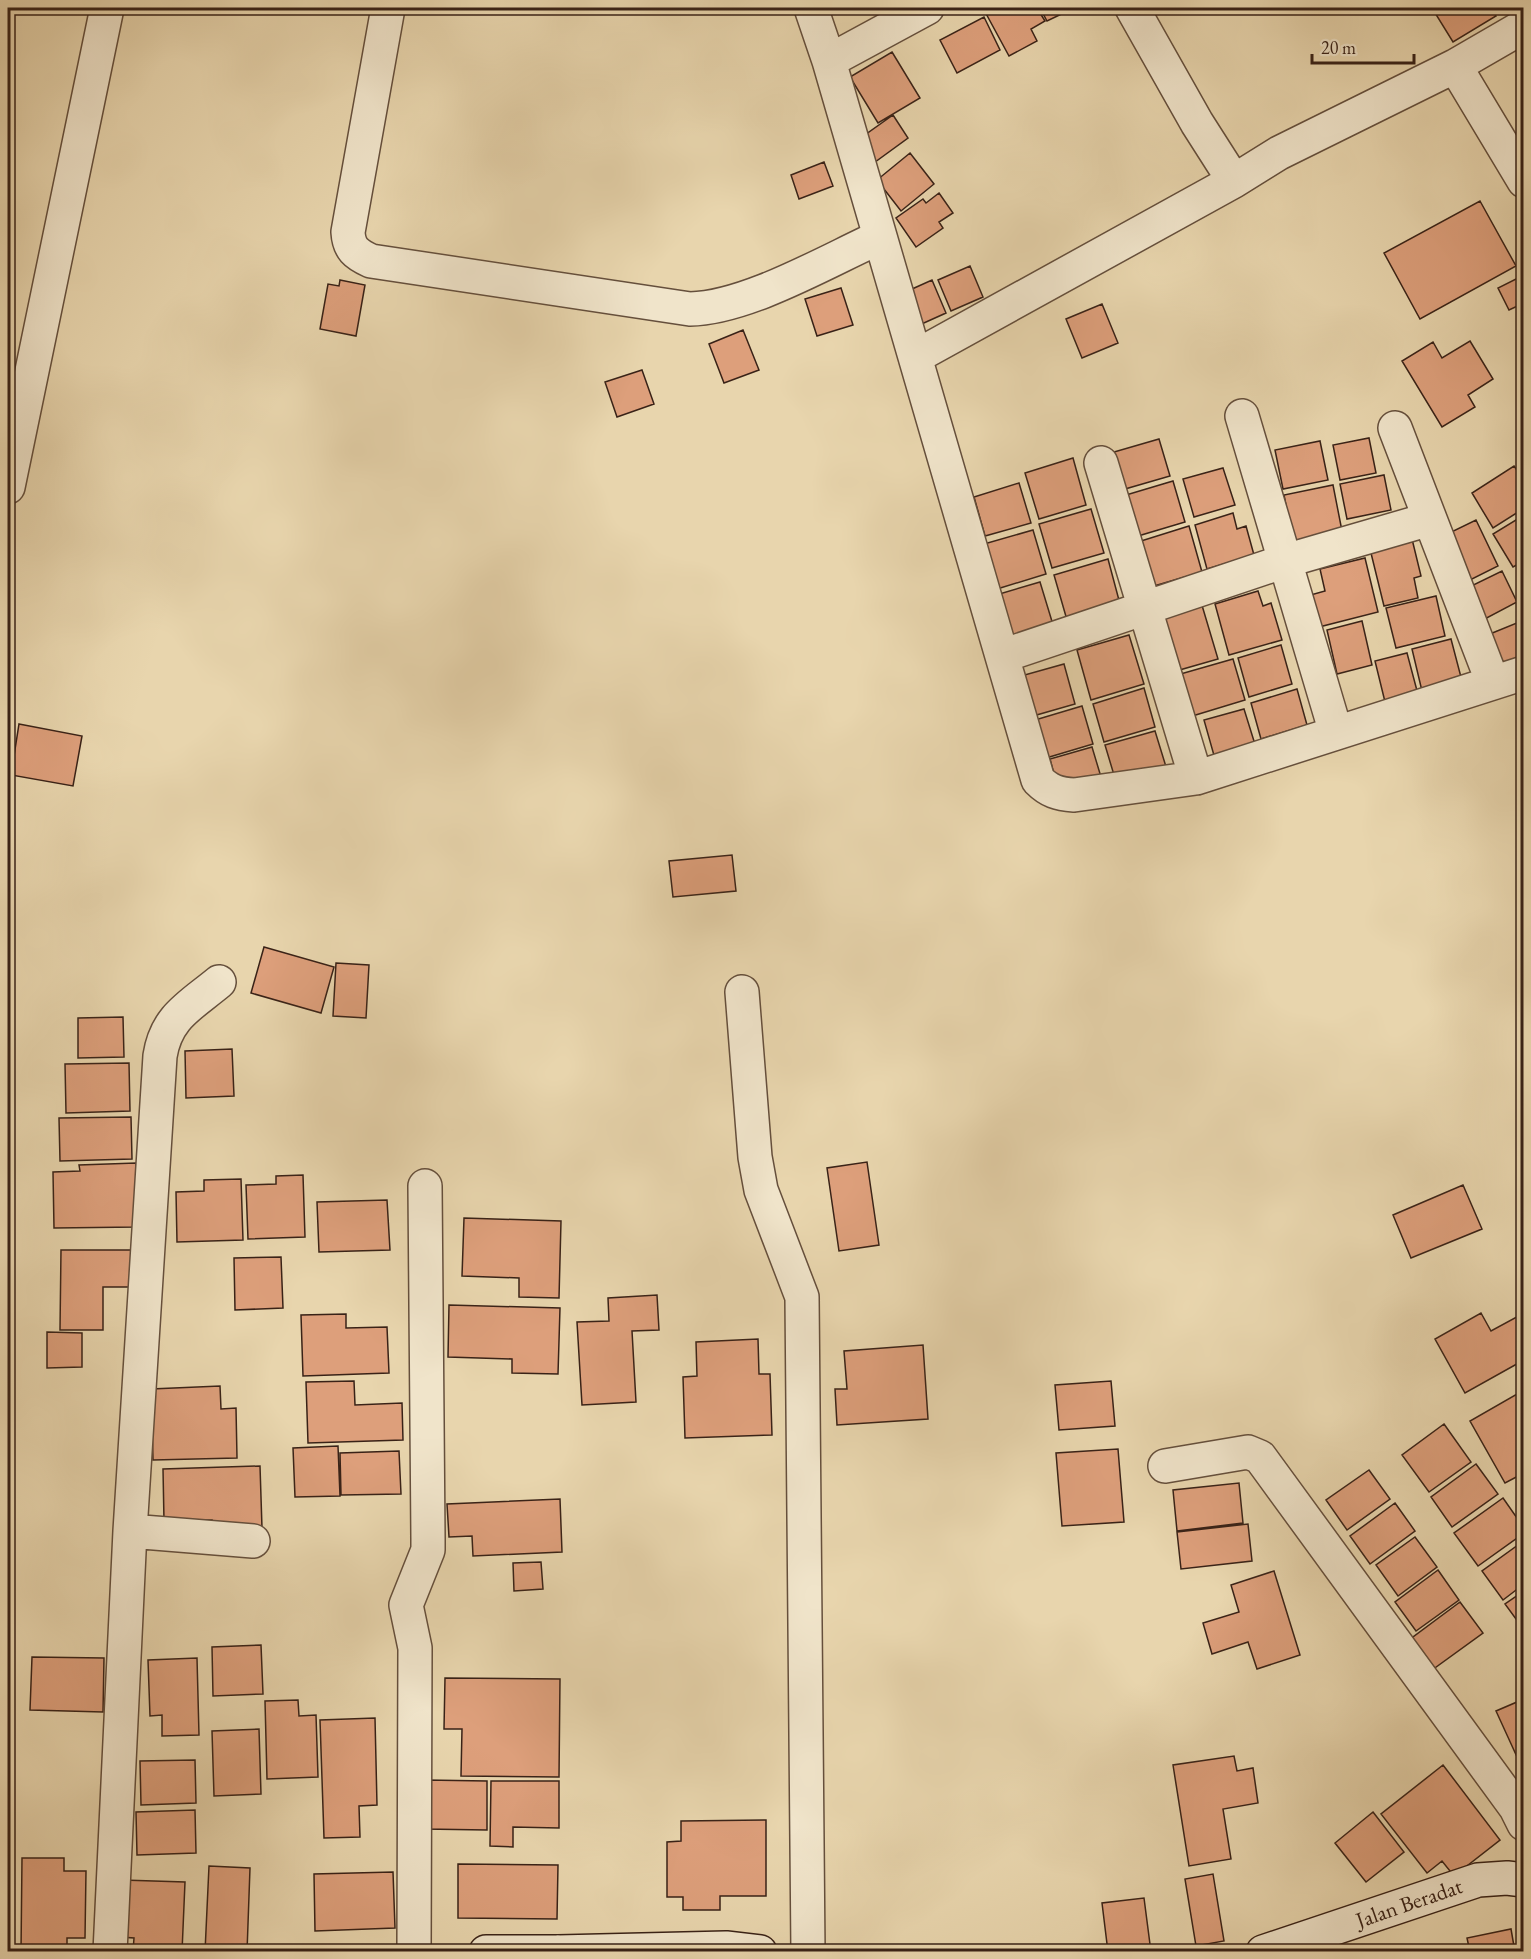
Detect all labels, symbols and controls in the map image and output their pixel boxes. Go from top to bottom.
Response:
scale bar [1312,27,1414,65]
text: 20 m [1321,36,1356,59]
street label: Jalan Beradat [1350,1871,1466,1935]

